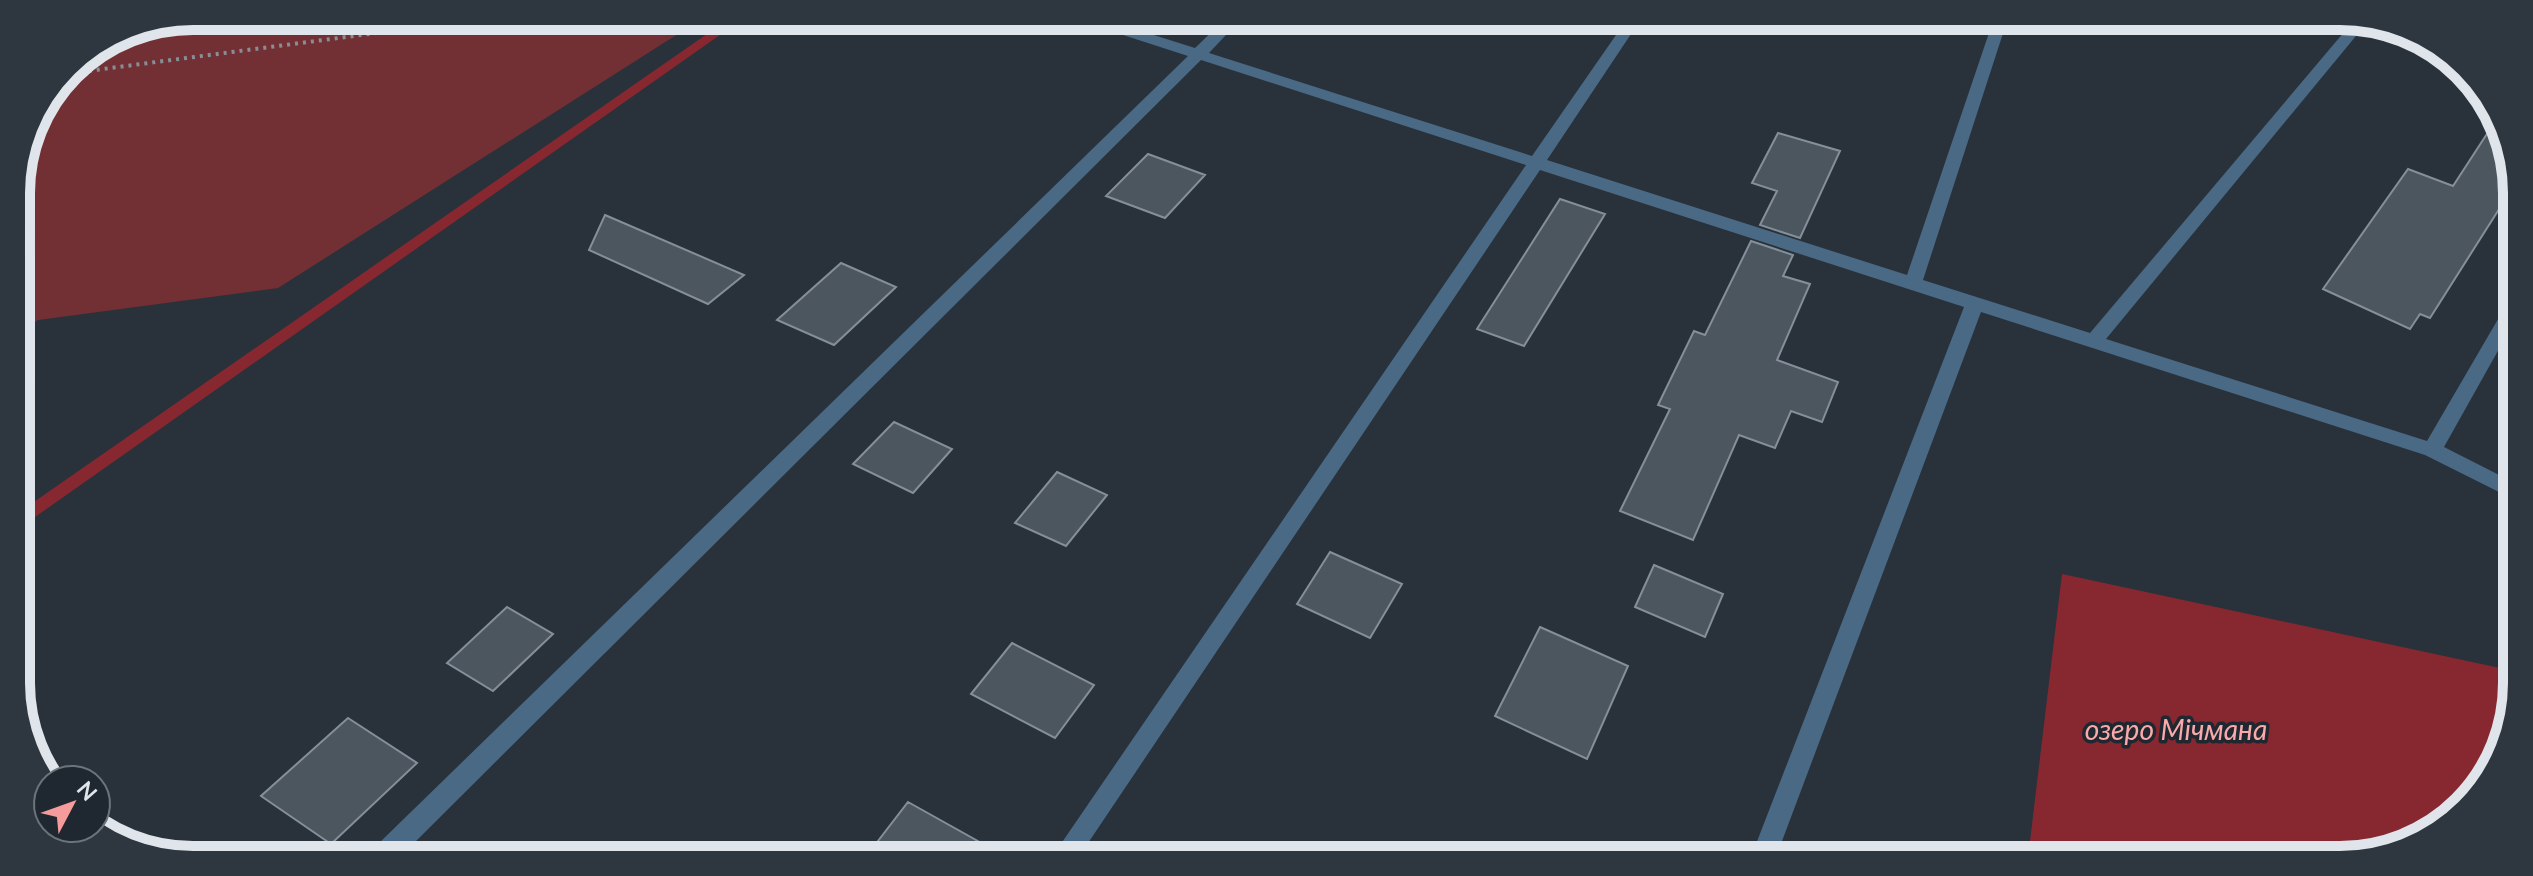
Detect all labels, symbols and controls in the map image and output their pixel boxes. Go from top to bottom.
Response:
water label: озеро Мічмана [2085,712,2267,746]
north arrow [32,764,112,844]
text: N [72,775,103,806]

